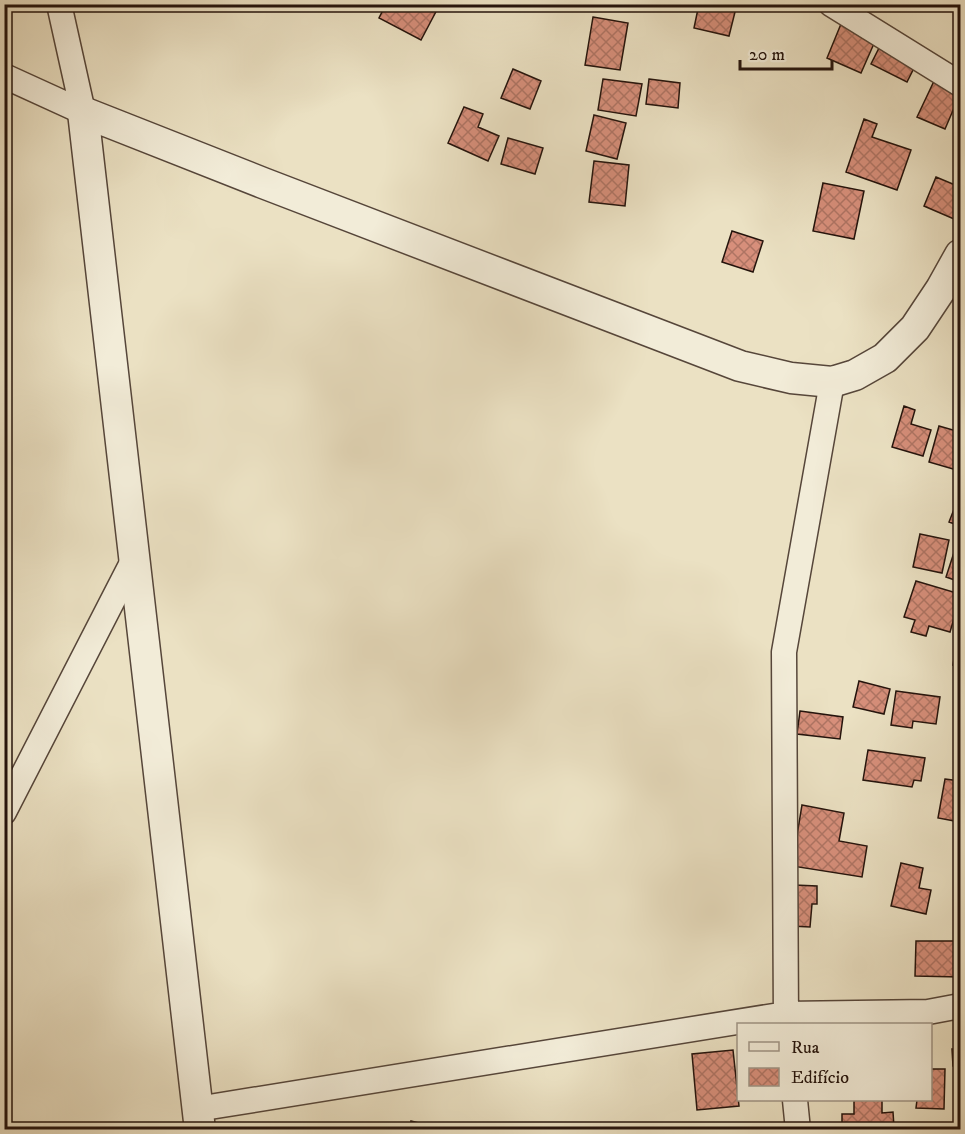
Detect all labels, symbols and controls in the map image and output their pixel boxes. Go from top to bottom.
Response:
scale bar [740,33,832,71]
text: 20 m [749,44,785,66]
legend [737,1023,932,1101]
text: Rua [791,1037,820,1059]
text: Edifício [791,1067,849,1089]

